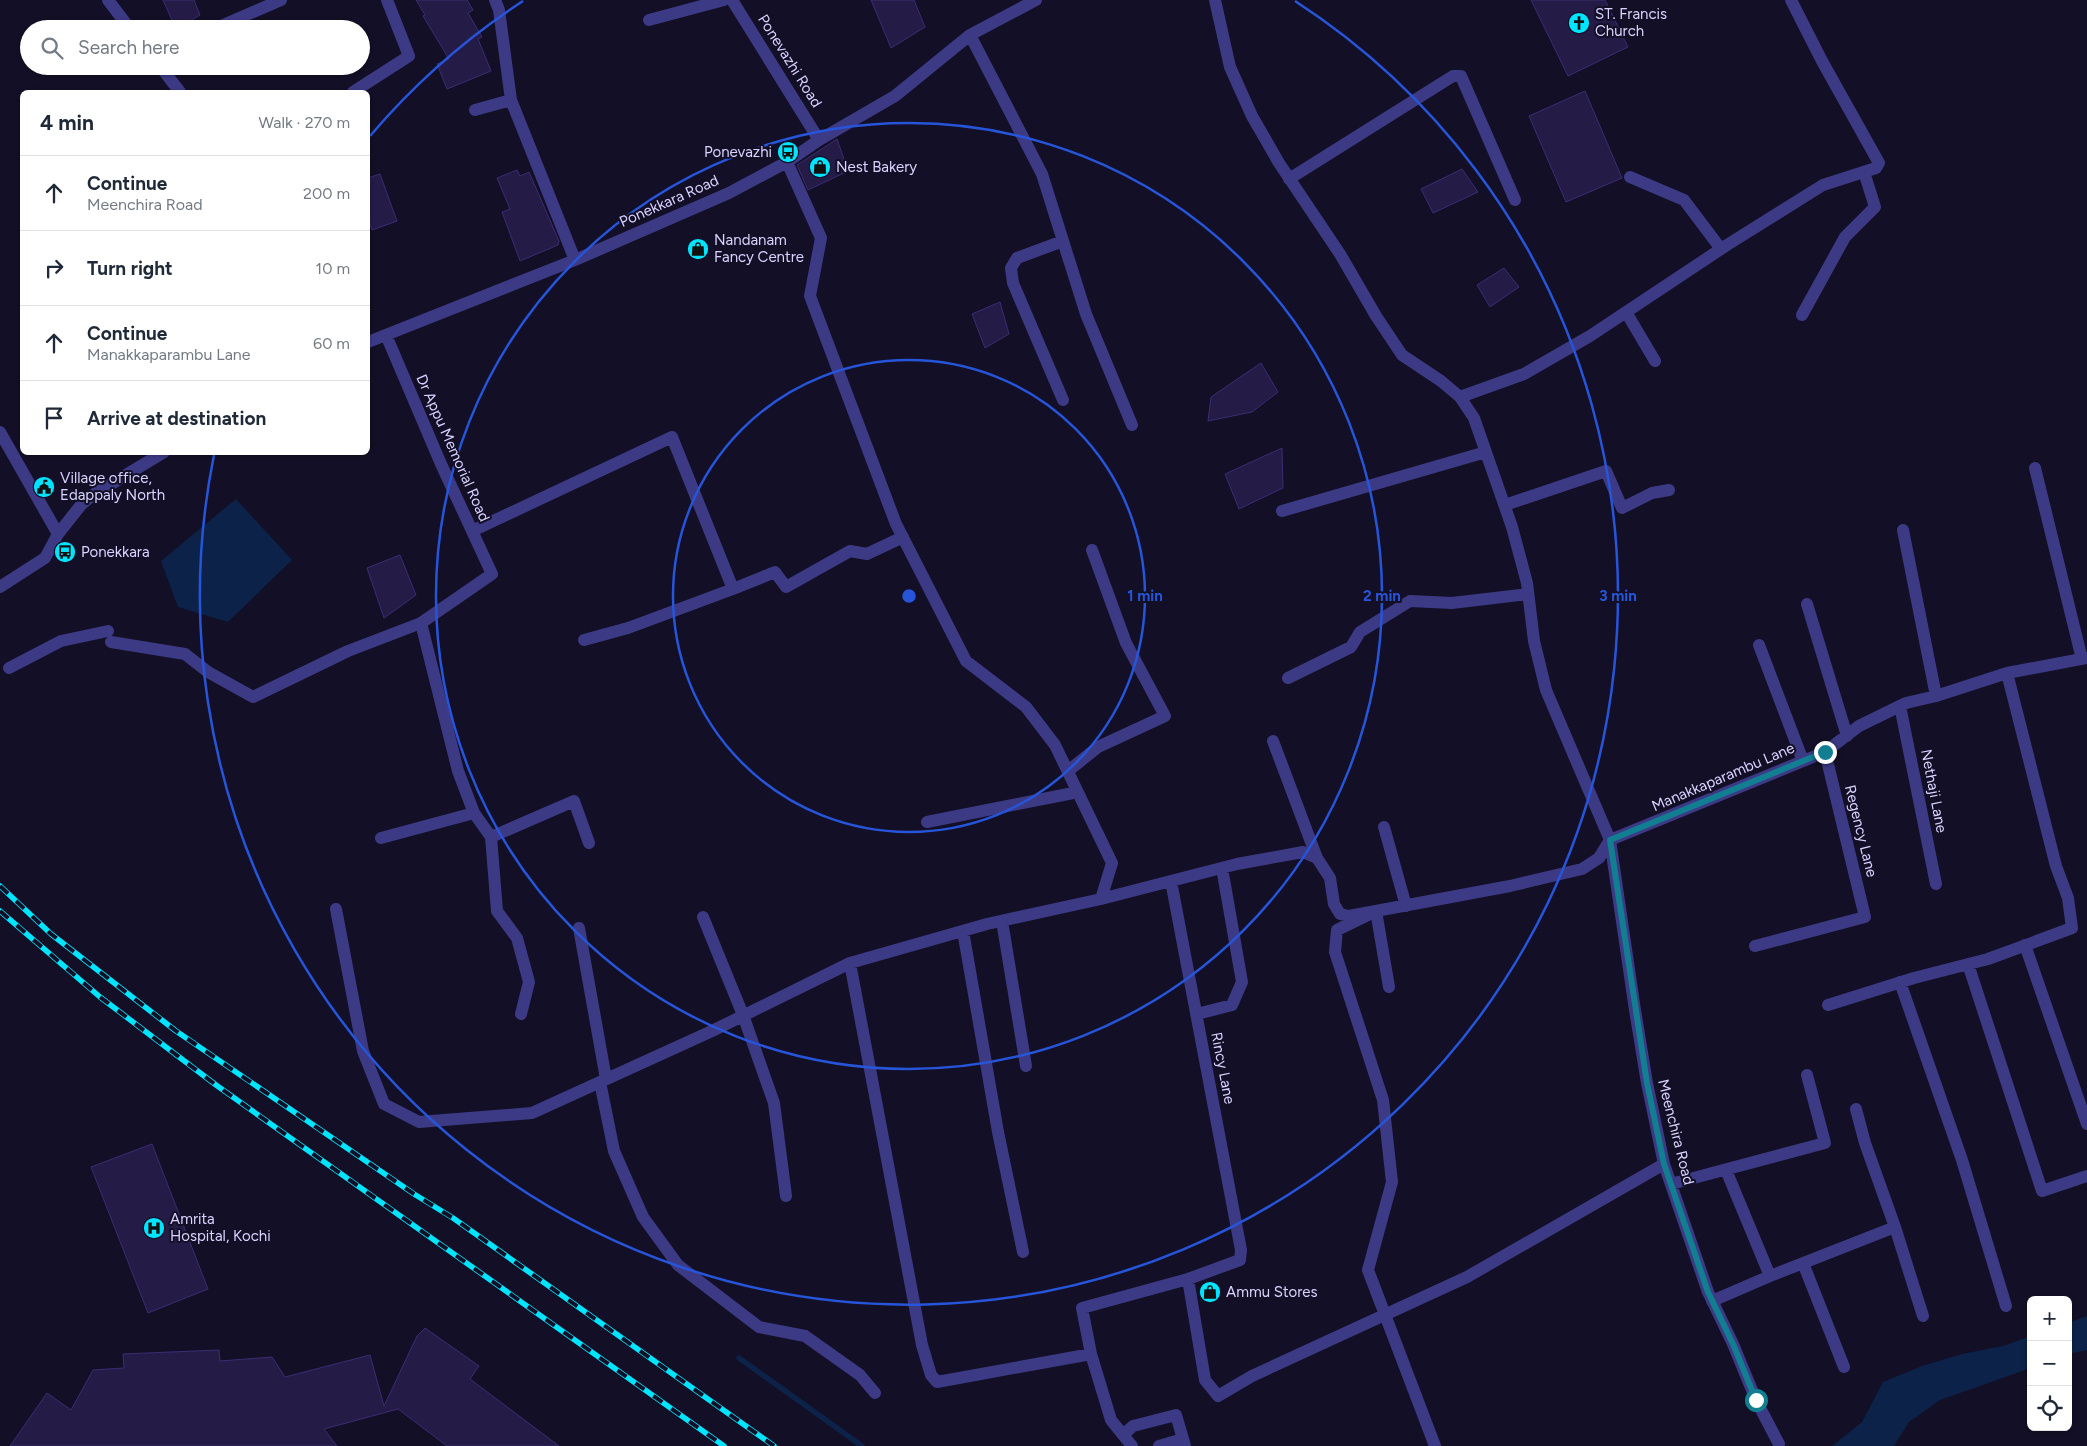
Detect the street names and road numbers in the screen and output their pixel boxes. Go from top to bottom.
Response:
street label: Ponevazhi Road [754,11,826,111]
street label: Ponekkara Road [617,171,721,231]
street label: Dr Appu Memorial Road [412,372,494,524]
street label: Manakkaparambu Lane [1649,739,1797,815]
street label: Nethaji Lane [1917,748,1951,834]
street label: Regency Lane [1841,783,1881,879]
street label: Rincy Lane [1207,1031,1239,1105]
street label: Meenchira Road [1654,1077,1698,1187]

